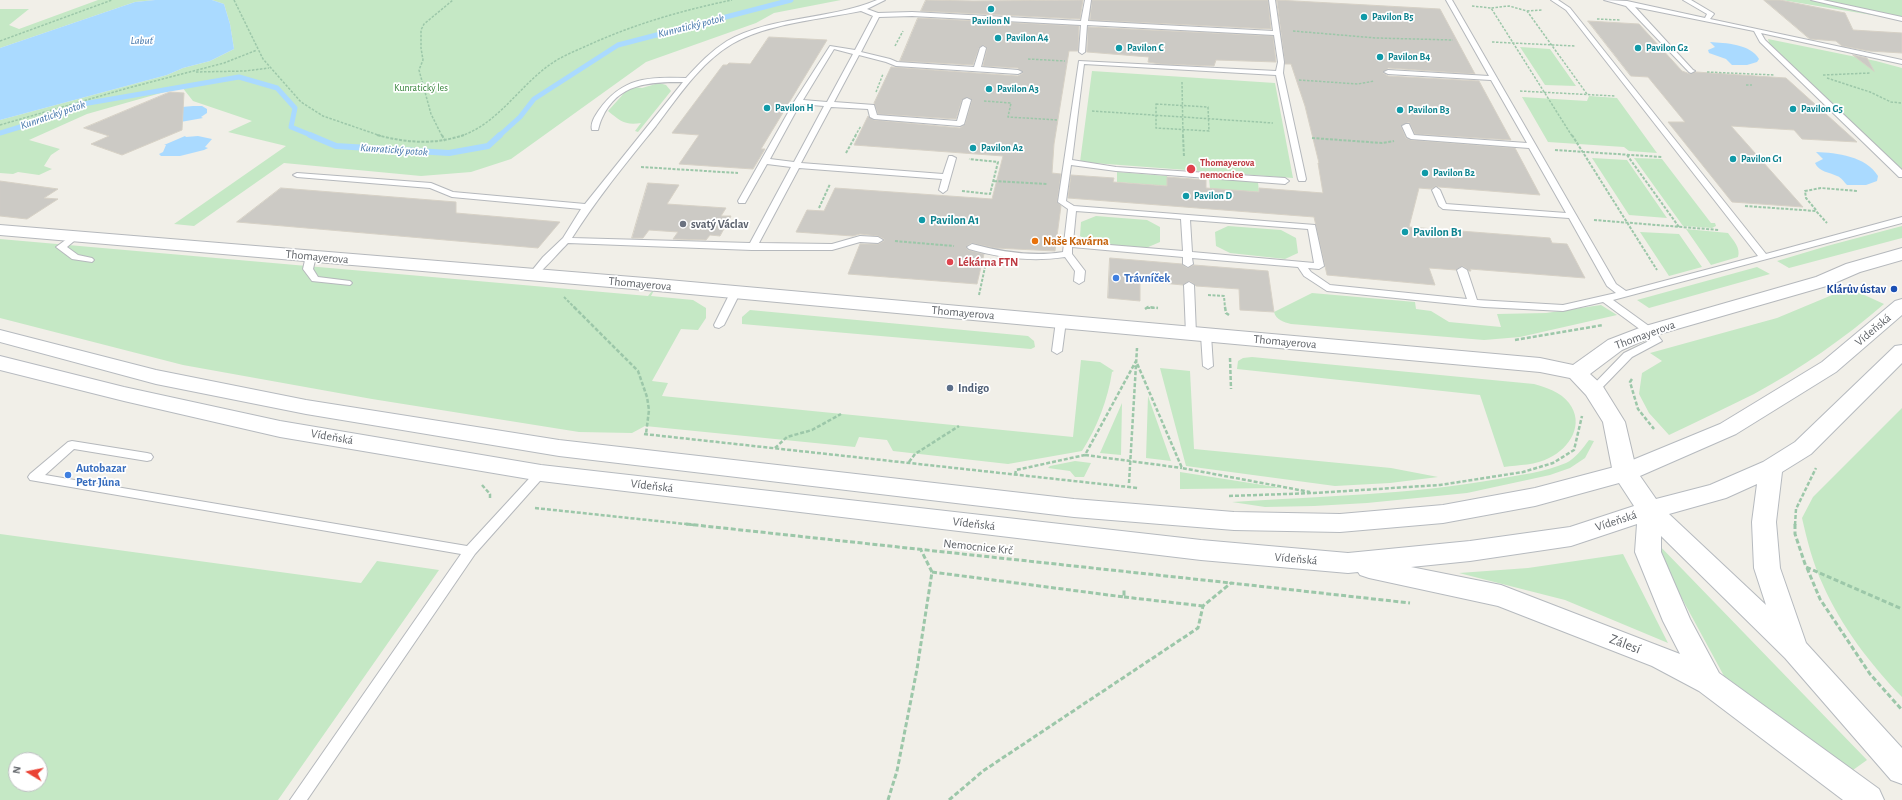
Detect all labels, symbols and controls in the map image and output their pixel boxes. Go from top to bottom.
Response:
marker: Pavilon N [986,4,996,14]
water label: Kunratický potok [657,11,725,41]
place label: Pavilon B5 [1372,11,1414,23]
marker: Pavilon B5 [1359,12,1369,22]
place label: Pavilon N [972,15,1010,27]
place label: Pavilon A4 [1006,32,1048,44]
marker: Pavilon A4 [993,33,1003,43]
water label: Labuť [130,34,154,48]
place label: Pavilon C [1127,42,1164,54]
place label: Pavilon G2 [1646,42,1688,54]
marker: Pavilon C [1114,43,1124,53]
marker: Pavilon G2 [1633,43,1643,53]
place label: Pavilon B4 [1388,51,1430,63]
marker: Pavilon B4 [1375,52,1385,62]
park label: Kunratický les [394,82,448,94]
place label: Pavilon A3 [997,83,1039,95]
marker: Pavilon A3 [984,84,994,94]
water label: Kunratický potok [19,98,87,132]
place label: Pavilon H [775,102,813,114]
marker: Pavilon H [762,103,772,113]
place label: Pavilon G5 [1801,103,1843,115]
place label: Pavilon B3 [1408,104,1450,116]
marker: Pavilon G5 [1788,104,1798,114]
marker: Pavilon B3 [1395,105,1405,115]
water label: Kunratický potok [360,141,428,159]
place label: Pavilon A2 [981,142,1023,154]
marker: Pavilon A2 [968,143,978,153]
place label: Pavilon G1 [1741,153,1782,165]
marker: Pavilon G1 [1728,154,1738,164]
place label: Thomayerova nemocnice [1200,157,1255,180]
marker: Thomayerova nemocnice [1185,163,1197,175]
place label: Pavilon B2 [1433,167,1475,179]
marker: Pavilon B2 [1420,168,1430,178]
place label: Pavilon D [1194,190,1232,202]
marker: Pavilon D [1181,191,1191,201]
place label: Pavilon A1 [930,213,979,227]
marker: Pavilon A1 [917,215,927,225]
place label: svatý Václav [691,217,749,231]
marker: svatý Václav [678,219,688,229]
place label: Pavilon B1 [1413,225,1462,239]
marker: Pavilon B1 [1400,227,1410,237]
place label: Naše Kavárna [1043,234,1109,248]
marker: Naše Kavárna [1030,236,1040,246]
street label: Thomayerova [285,247,349,267]
place label: Lékárna FTN [958,255,1018,269]
marker: Lékárna FTN [945,257,955,267]
place label: Trávníček [1124,271,1170,285]
marker: Trávníček [1111,273,1121,283]
street label: Thomayerova [608,274,672,294]
place label: Klárův ústav [1827,282,1886,296]
marker: Klárův ústav [1889,284,1899,294]
street label: Thomayerova [931,303,995,323]
street label: Vídeňská [1852,311,1894,349]
street label: Thomayerova [1613,317,1677,353]
street label: Thomayerova [1253,332,1317,352]
place label: Indigo [958,381,989,395]
marker: Indigo [945,383,955,393]
street label: Vídeňská [310,426,354,448]
place label: Autobazar Petr Jůna [76,461,126,489]
marker: Autobazar Petr Jůna [63,470,73,480]
street label: Vídeňská [630,476,674,496]
street label: Vídeňská [1593,508,1639,534]
street label: Vídeňská [952,514,996,534]
street label: Nemocnice Krč [943,536,1013,558]
street label: Vídeňská [1274,550,1318,568]
street label: Zálesí [1607,630,1643,658]
north arrow [8,752,48,792]
text: N [11,765,23,775]

